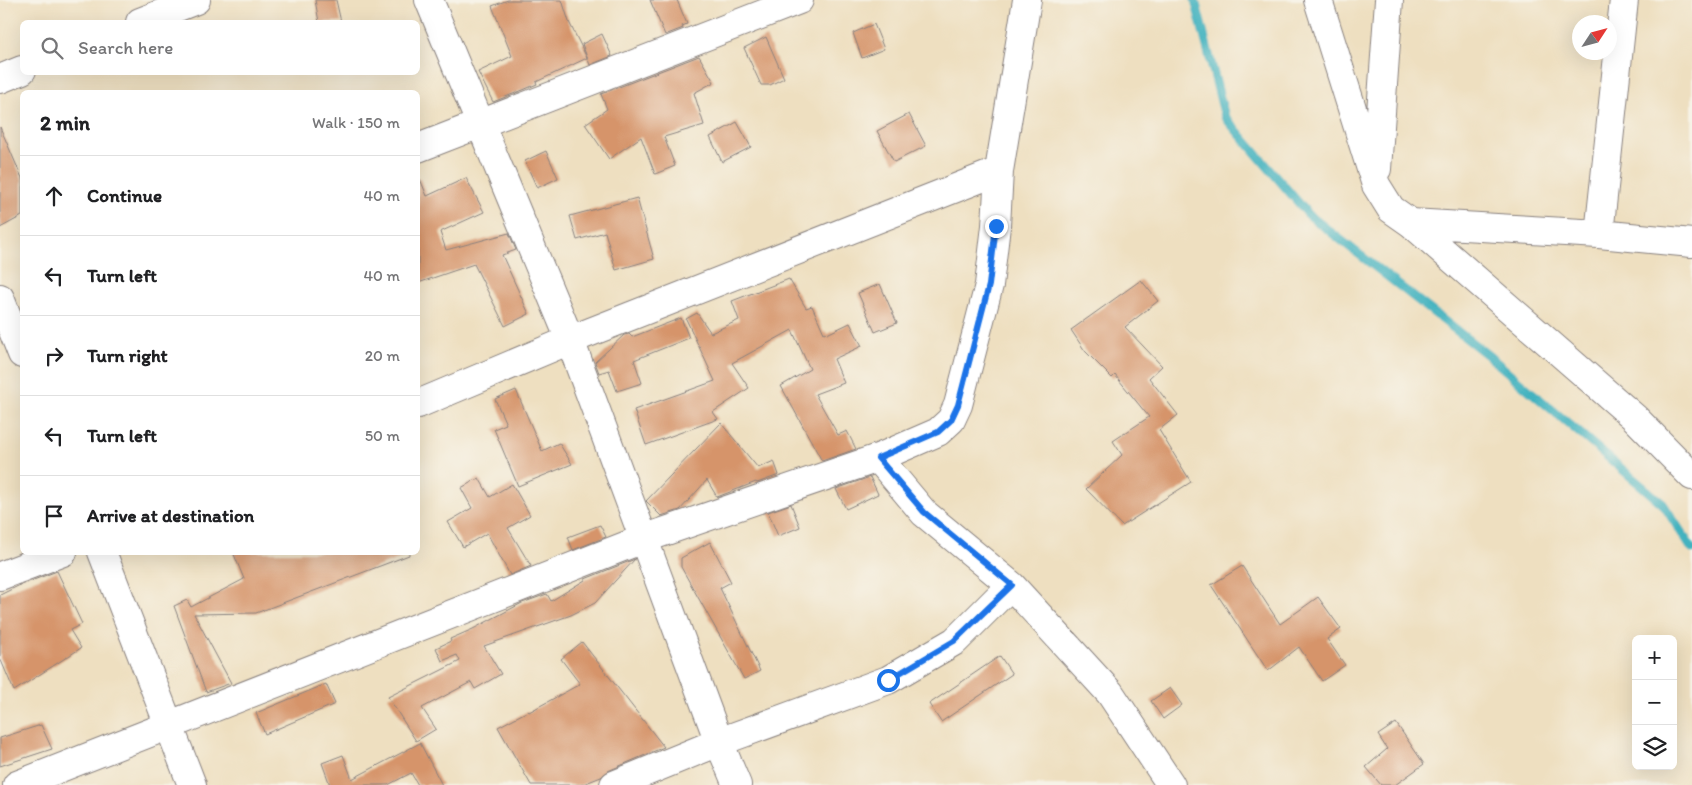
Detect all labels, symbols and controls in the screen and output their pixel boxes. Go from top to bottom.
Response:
north arrow [1572,15,1617,60]
search box [20,20,420,75]
icon: search [38,34,66,62]
text: Search here [78,36,173,59]
text: 2 min [40,110,90,135]
text: Walk · 150 m [312,113,400,132]
icon: ahead [40,182,68,210]
text: Continue [87,184,162,207]
text: 40 m [363,186,400,205]
route end [985,215,1008,238]
icon: left [40,262,68,290]
text: Turn left [87,264,157,287]
text: 40 m [363,266,400,285]
icon: right [40,342,68,370]
text: Turn right [87,344,168,367]
text: 20 m [365,346,400,365]
icon: left [40,422,68,450]
text: Turn left [87,424,157,447]
text: 50 m [365,426,400,445]
icon: arrive [40,502,68,530]
text: Arrive at destination [87,504,254,527]
map controls [1632,635,1677,770]
button: + [1632,635,1677,680]
route start [877,669,900,692]
button: − [1632,680,1677,725]
button: layers [1632,725,1677,770]

